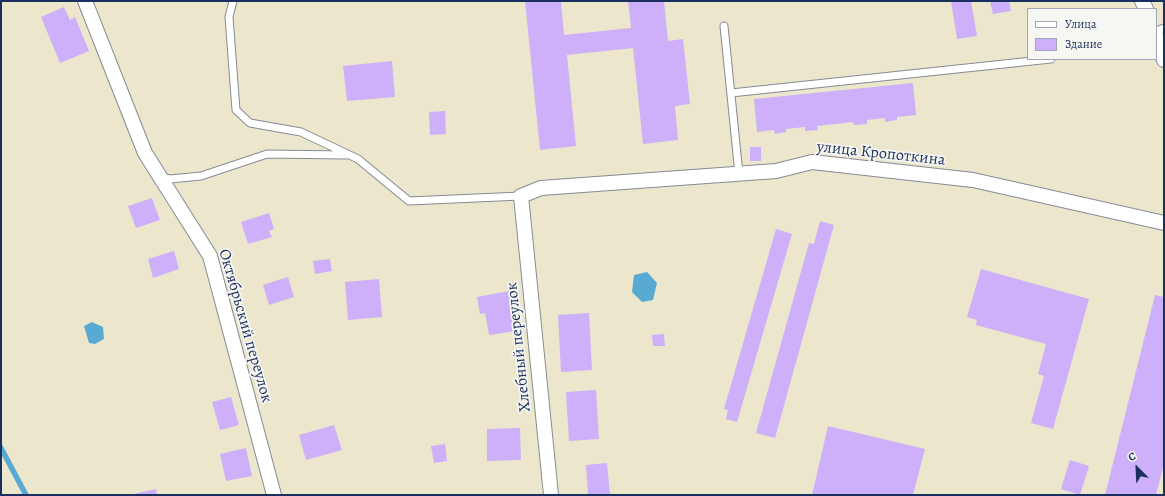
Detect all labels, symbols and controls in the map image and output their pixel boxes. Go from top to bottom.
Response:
legend [1027,8,1157,60]
text: Улица [1065,16,1096,32]
text: Здание [1065,36,1102,52]
street label: улица Кропоткина [816,138,946,170]
street label: Октябрьский переулок [214,247,276,405]
street label: Хлебный переулок [503,281,535,413]
north arrow [1117,448,1157,488]
text: С [1126,448,1138,465]

